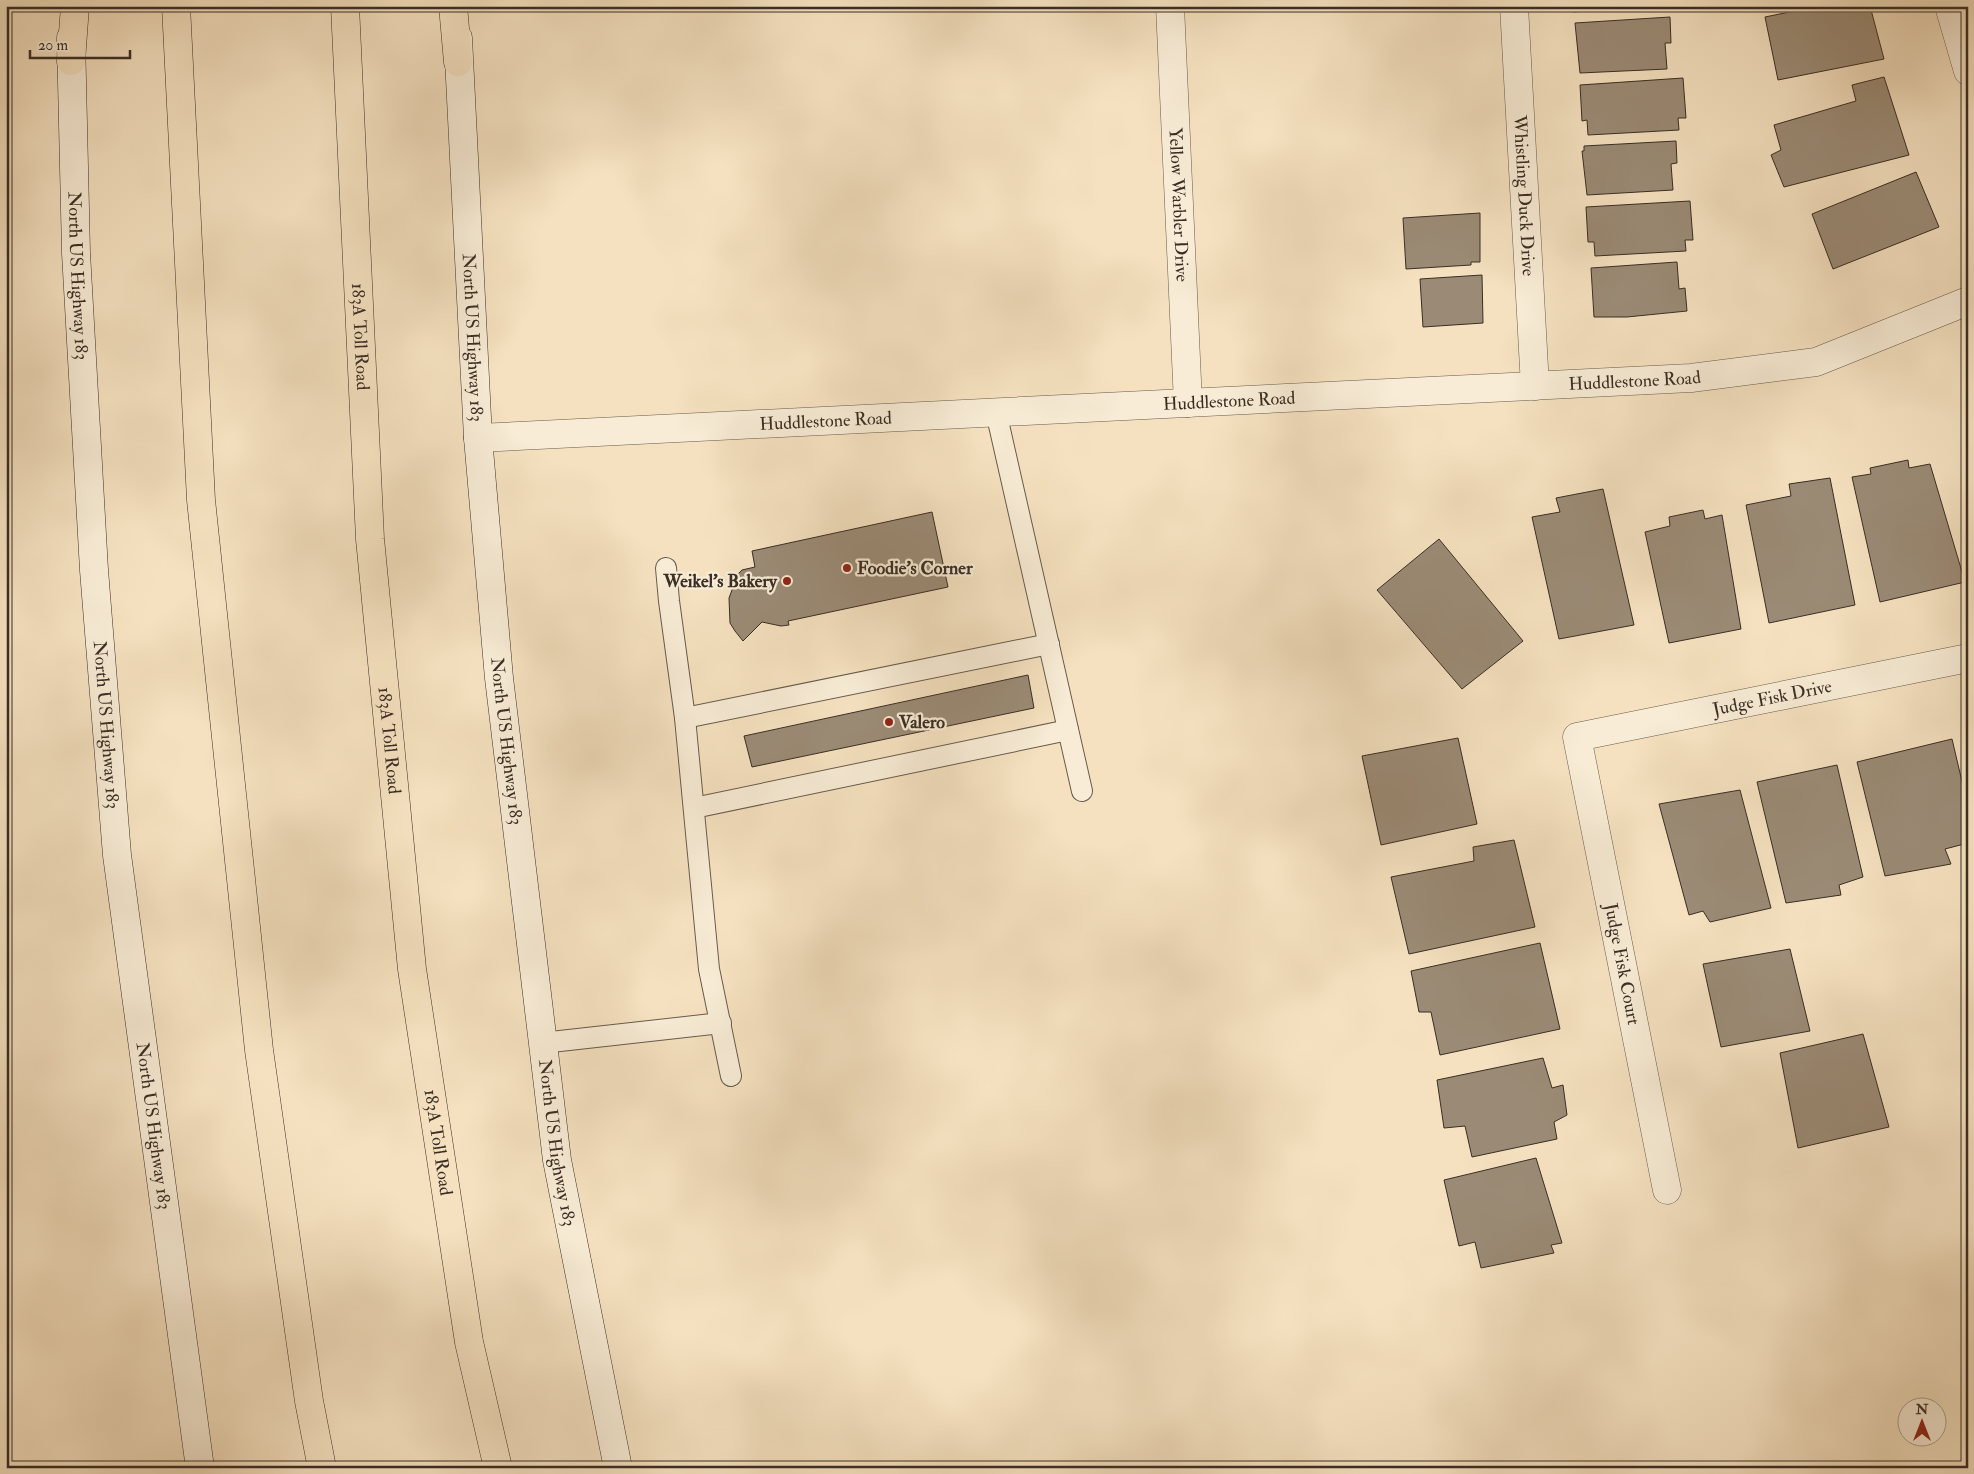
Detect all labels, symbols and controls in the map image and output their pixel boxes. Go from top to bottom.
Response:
scale bar [30,28,130,60]
text: 20 m [38,36,68,55]
street label: Whistling Duck Drive [1509,114,1540,277]
street label: Yellow Warbler Drive [1164,127,1194,283]
street label: North US Highway 183 [63,191,94,361]
street label: North US Highway 183 [457,253,489,422]
street label: 183A Toll Road [347,282,375,391]
street label: Huddlestone Road [1568,365,1702,396]
street label: Huddlestone Road [1162,386,1296,416]
street label: Huddlestone Road [759,406,892,436]
place label: Foodie’s Corner [857,557,973,580]
marker: Foodie’s Corner [841,562,853,574]
place label: Weikel’s Bakery [663,570,778,593]
marker: Weikel’s Bakery [781,575,793,587]
street label: North US Highway 183 [88,640,125,810]
street label: North US Highway 183 [486,656,528,826]
street label: Judge Fisk Drive [1710,674,1834,721]
street label: 183A Toll Road [373,686,406,795]
place label: Valero [898,711,945,734]
marker: Valero [883,716,895,728]
street label: Judge Fisk Court [1599,900,1645,1027]
street label: North US Highway 183 [131,1041,176,1211]
street label: North US Highway 183 [533,1058,581,1228]
street label: 183A Toll Road [419,1088,458,1197]
north arrow [1896,1396,1946,1446]
text: N [1915,1401,1929,1418]

